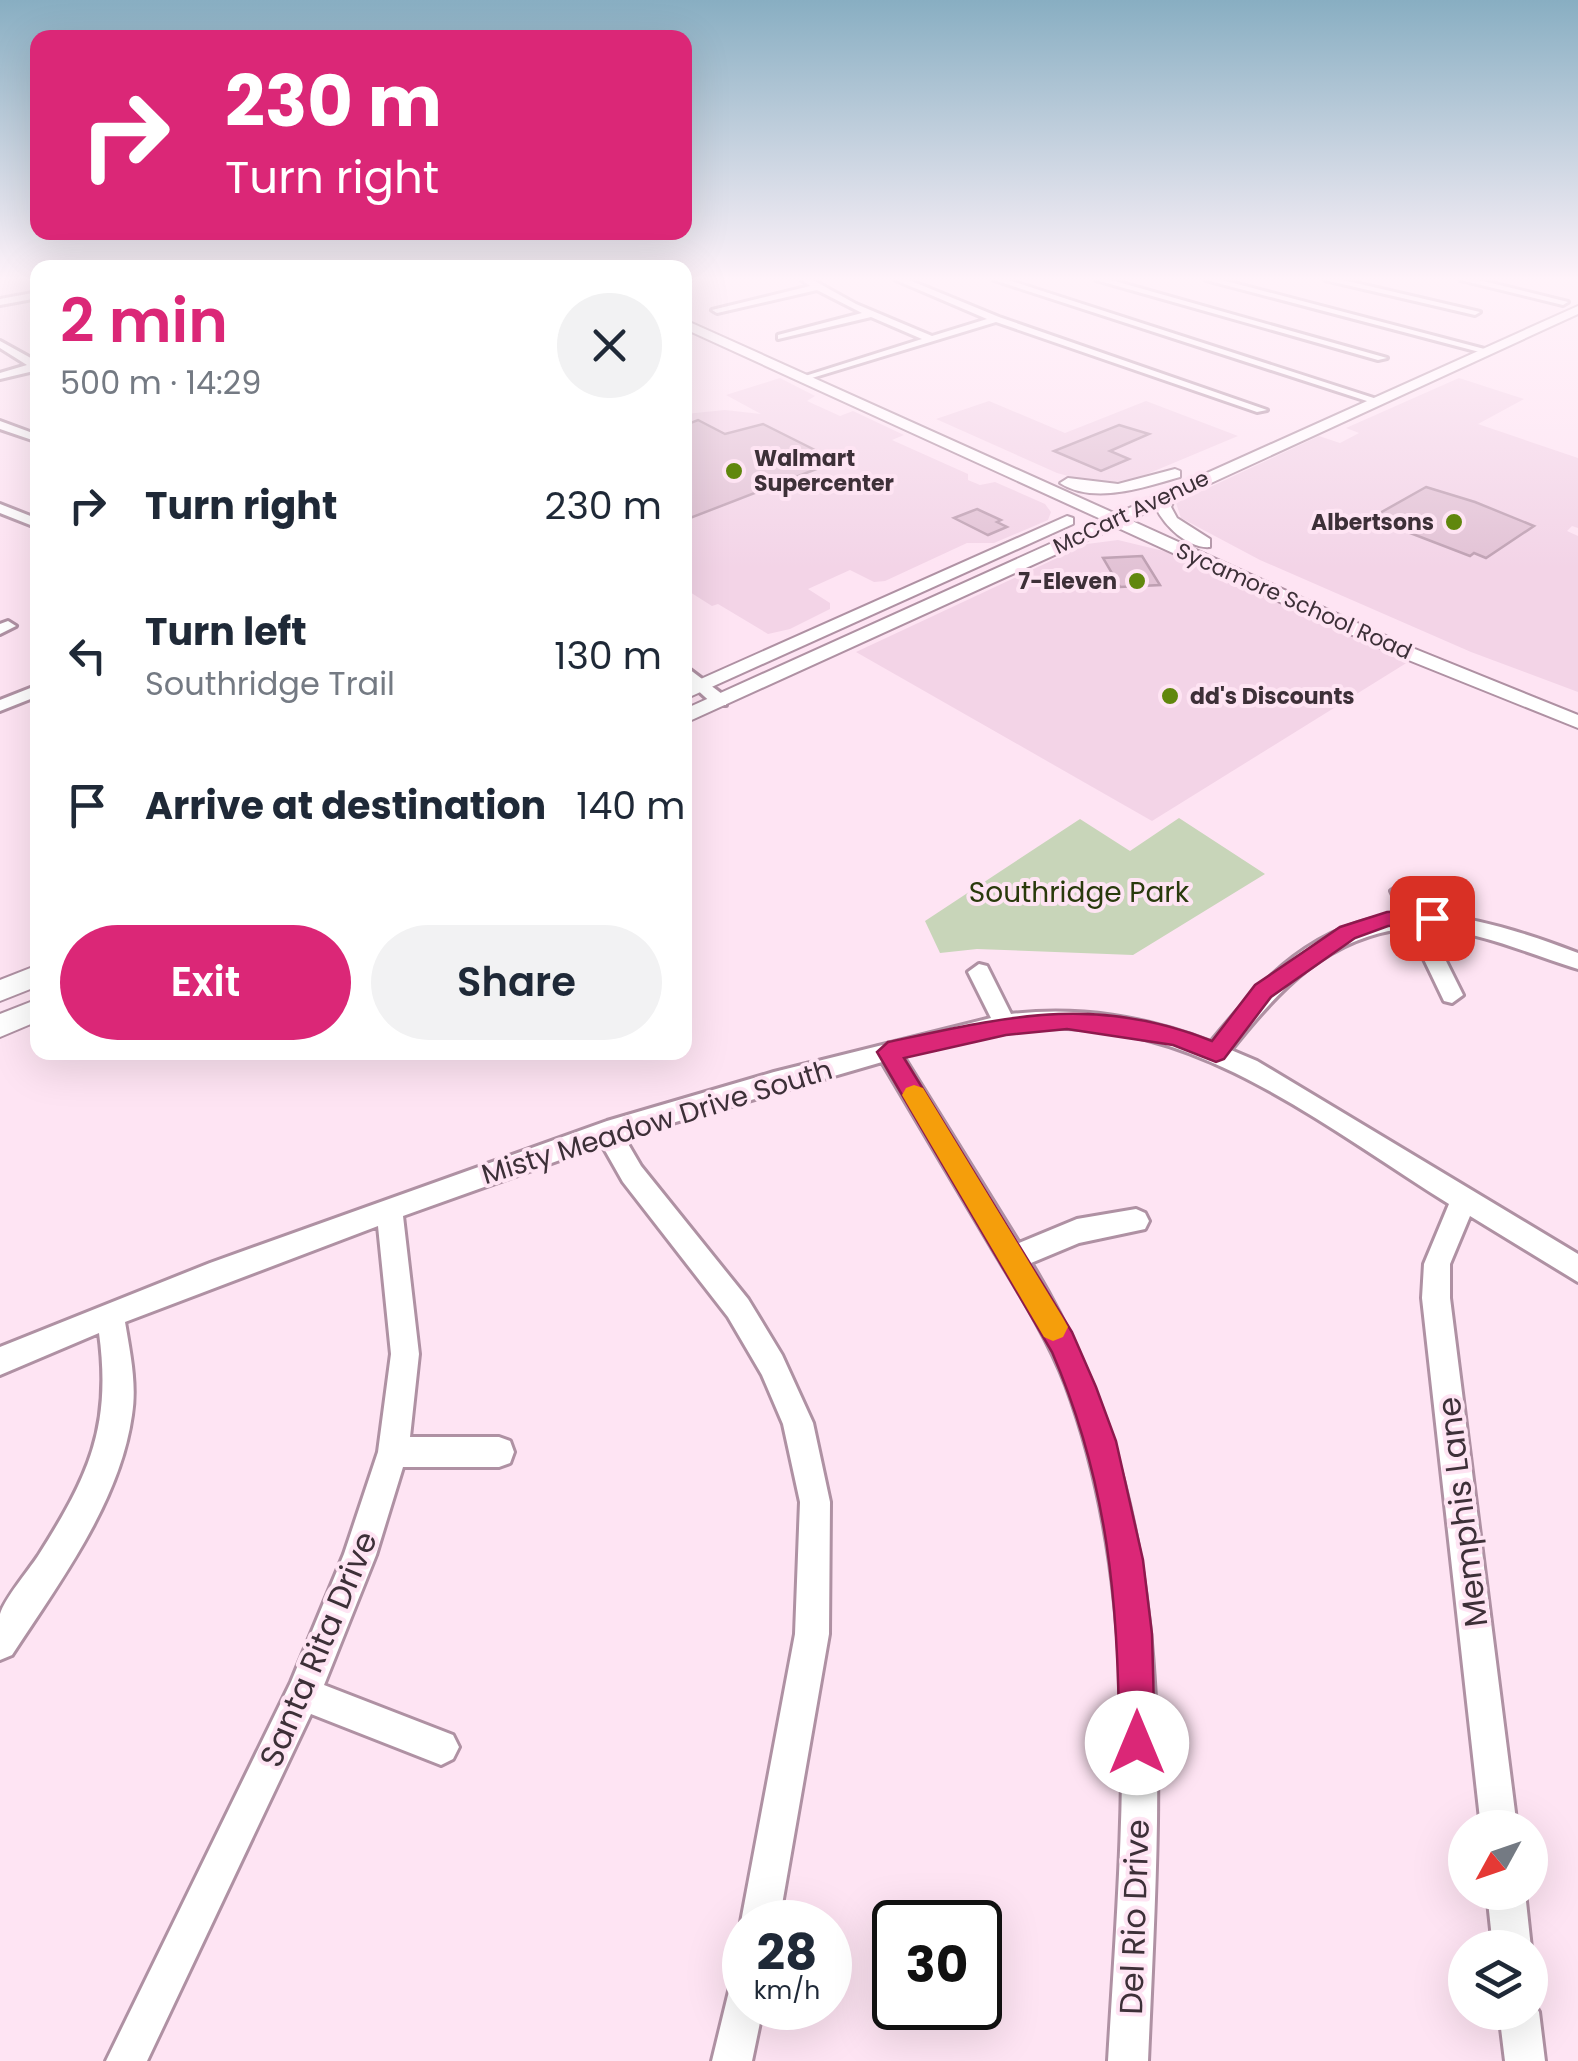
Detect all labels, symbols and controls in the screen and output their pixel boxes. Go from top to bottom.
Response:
text: 230 m [225,52,442,151]
icon: right [60,70,190,200]
text: Turn right [225,146,439,209]
text: 2 min [60,279,228,363]
button: close [557,293,662,398]
text: 500 m · 14:29 [60,360,261,405]
place label: Walmart Supercenter [754,443,894,499]
marker: Walmart Supercenter [723,460,745,482]
street label: McCart Avenue [1048,462,1214,562]
icon: right [60,478,115,533]
text: Turn right [145,479,337,532]
text: 230 m [545,479,662,532]
place label: Albertsons [1311,507,1434,538]
marker: Albertsons [1443,511,1465,533]
street label: Sycamore School Road [1171,535,1417,667]
place label: 7-Eleven [1018,566,1117,597]
marker: 7-Eleven [1126,570,1148,592]
text: Turn left [145,605,307,658]
icon: left [60,628,115,683]
text: 130 m [554,629,662,682]
text: Southridge Trail [145,661,395,706]
place label: dd's Discounts [1190,681,1355,712]
marker: dd's Discounts [1159,685,1181,707]
icon: arrive [60,778,115,833]
text: Arrive at destination [145,779,546,832]
text: 140 m [576,779,685,832]
park label: Southridge Park [969,873,1190,912]
pin [1390,876,1475,961]
icon: arrive [1405,891,1460,946]
button: Exit [60,925,351,1040]
button: Share [371,925,662,1040]
street label: Misty Meadow Drive South [477,1050,837,1194]
street label: Memphis Lane [1426,1394,1498,1630]
street label: Santa Rita Drive [248,1524,388,1774]
position arrow [1085,1691,1189,1795]
north arrow [1448,1810,1548,1910]
map controls [1448,1810,1548,2030]
street label: Del Rio Drive [1108,1819,1160,2015]
speed limit sign: 30 [872,1900,1002,2030]
text: 28 [757,1917,817,1988]
button: layers [1448,1930,1548,2030]
text: km/h [754,1973,820,2008]

